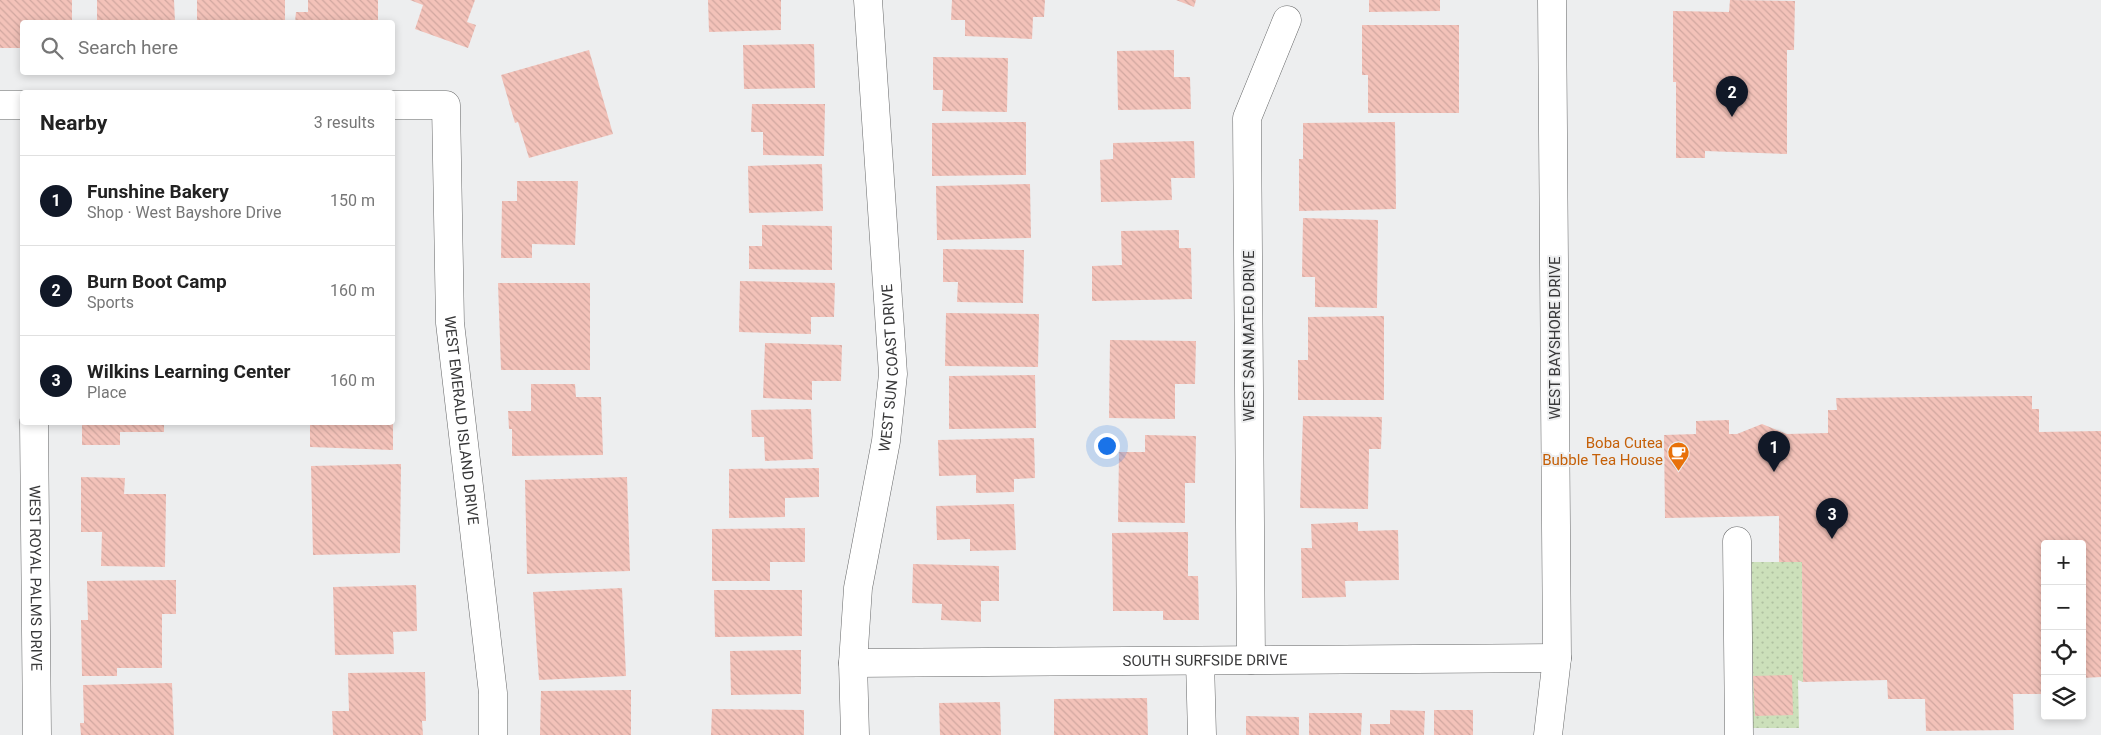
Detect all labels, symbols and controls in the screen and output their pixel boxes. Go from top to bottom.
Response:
search box [20,20,395,75]
icon: search [38,34,66,62]
text: Search here [78,36,178,59]
pin: 2 [1716,76,1748,117]
text: Nearby [40,111,107,135]
text: 3 results [314,113,375,132]
text: Funshine Bakery [87,180,229,203]
text: 1 [51,191,61,210]
text: 150 m [330,191,375,210]
text: Shop · West Bayshore Drive [87,203,281,222]
street label: WEST SAN MATEO DRIVE [1240,250,1258,422]
street label: WEST BAYSHORE DRIVE [1546,256,1564,420]
text: Burn Boot Camp [87,270,227,293]
text: 2 [51,281,61,300]
text: 160 m [330,281,375,300]
street label: WEST SUN COAST DRIVE [875,283,902,454]
text: Sports [87,293,134,312]
street label: WEST EMERALD ISLAND DRIVE [441,315,482,526]
text: Wilkins Learning Center [87,360,291,383]
text: 3 [51,371,61,390]
text: 160 m [330,371,375,390]
text: Place [87,383,127,402]
pin: 1 [1758,431,1790,472]
your location [1094,433,1120,459]
place label: Boba Cutea Bubble Tea House [1542,434,1663,469]
cafe icon: Boba Cutea Bubble Tea House [1667,440,1691,471]
street label: WEST ROYAL PALMS DRIVE [26,485,45,671]
pin: 3 [1816,498,1848,539]
map controls [2041,540,2086,720]
button: + [2041,540,2086,585]
button: − [2041,585,2086,630]
button: locate [2041,630,2086,675]
street label: SOUTH SURFSIDE DRIVE [1122,651,1288,670]
button: layers [2041,675,2086,720]

